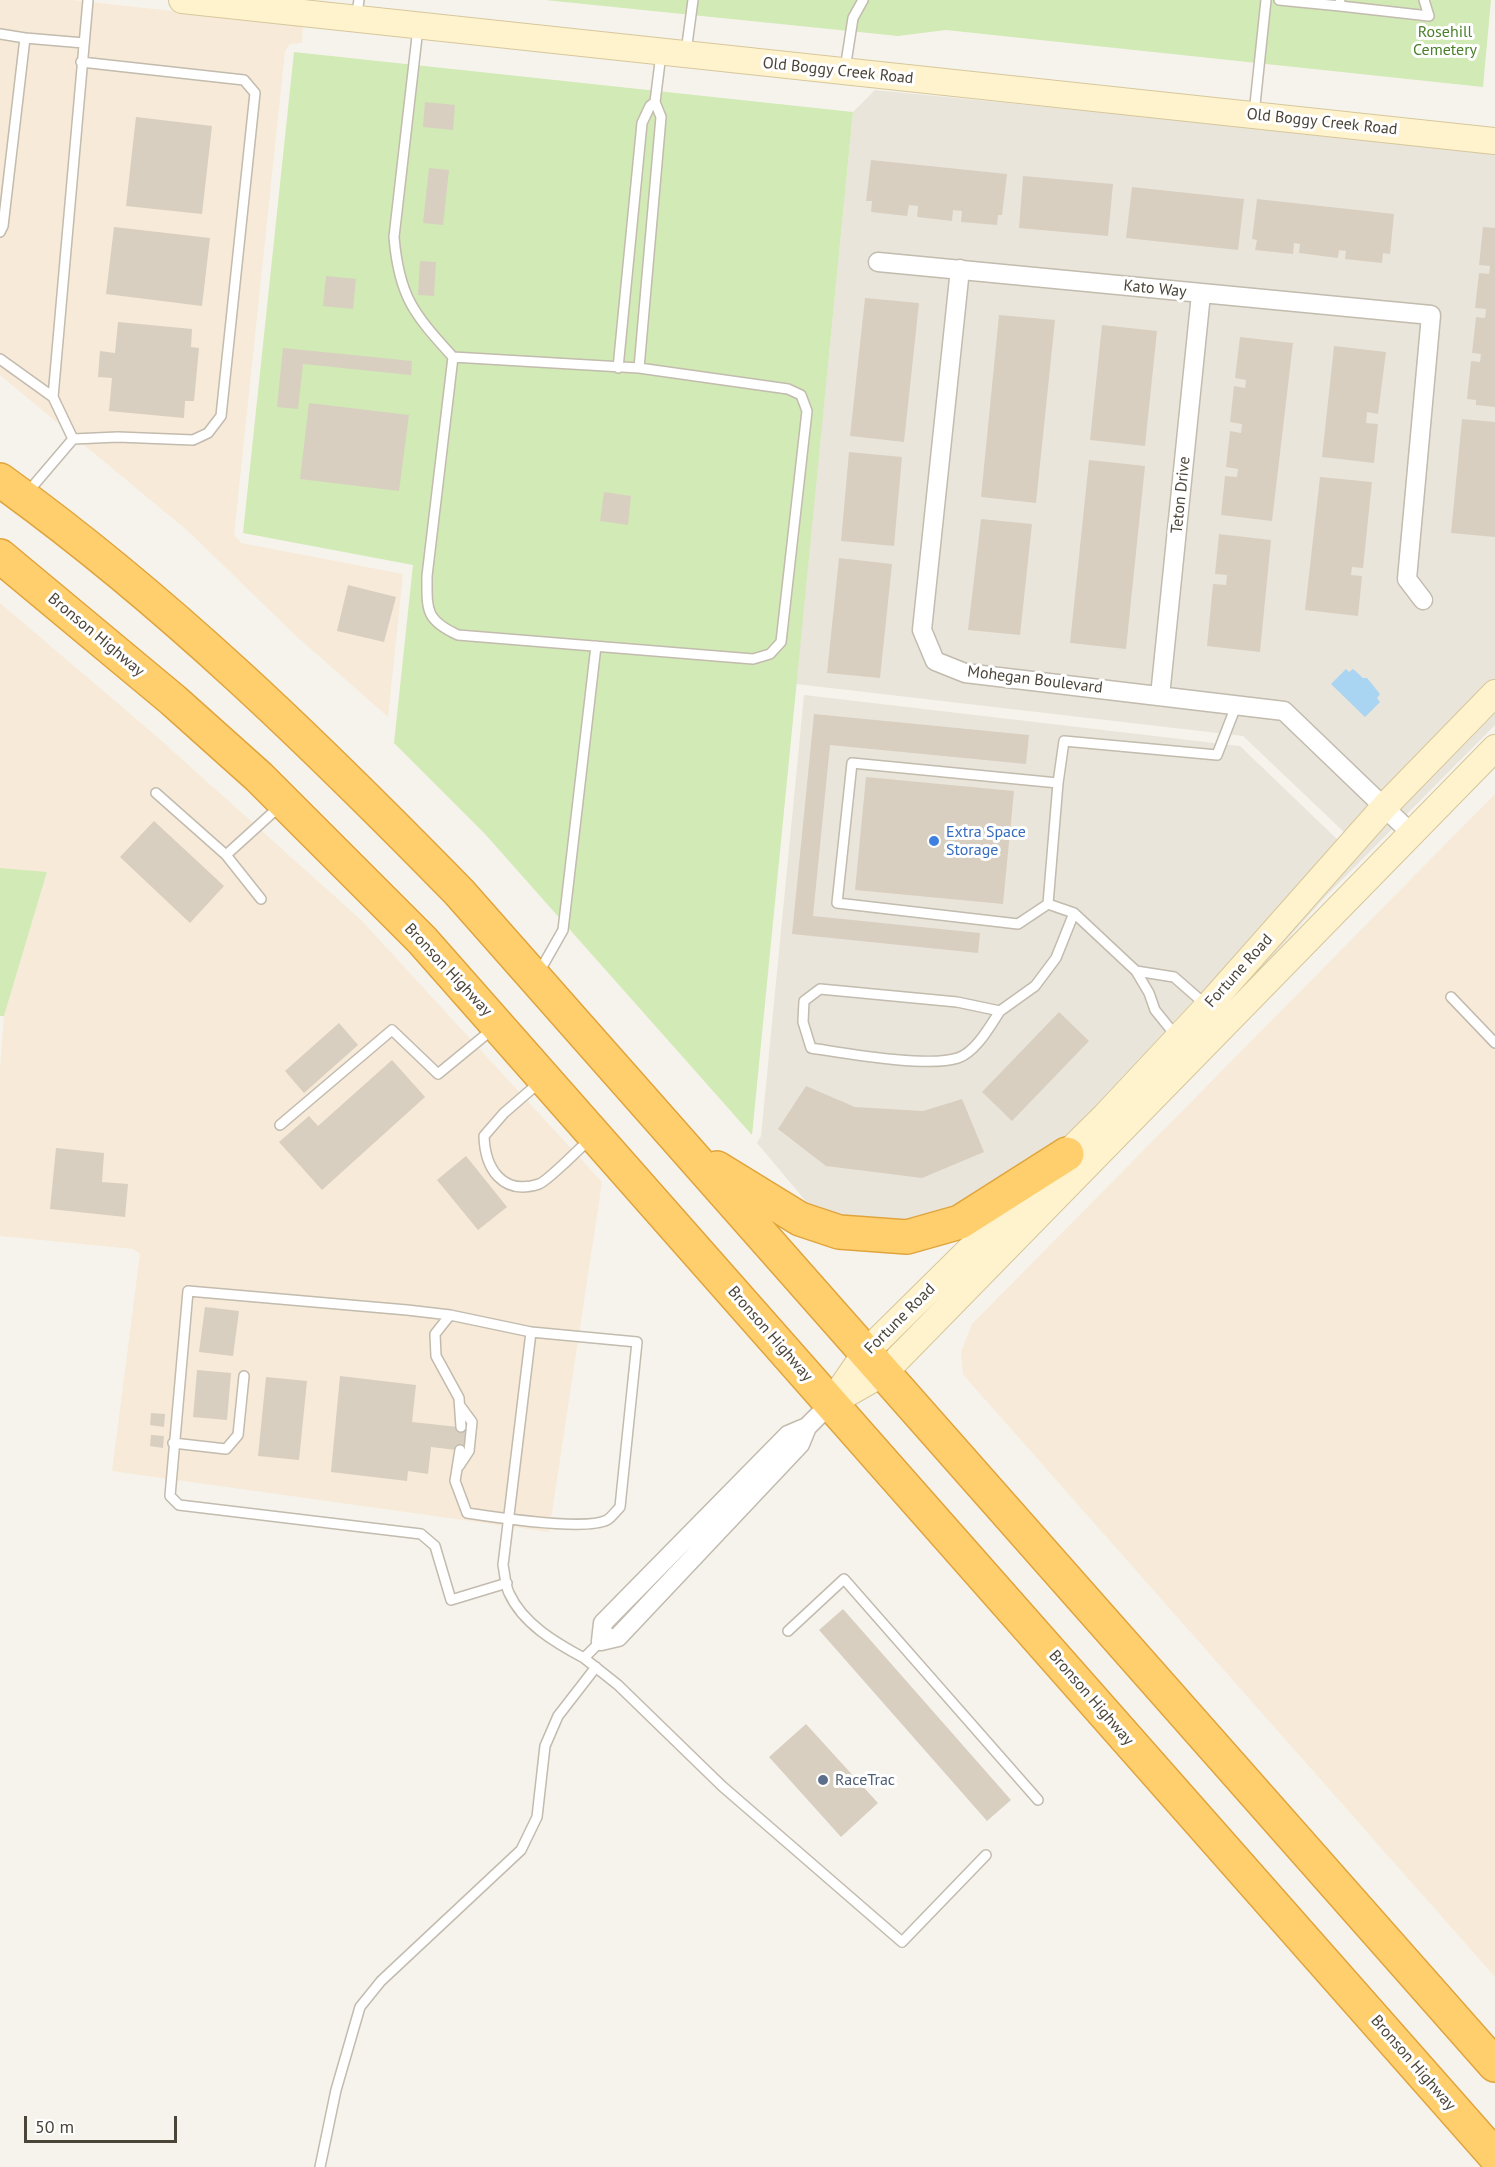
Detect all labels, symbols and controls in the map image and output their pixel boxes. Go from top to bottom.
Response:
park label: Rosehill Cemetery [1413,22,1477,60]
street label: Old Boggy Creek Road [762,54,914,88]
street label: Old Boggy Creek Road [1246,105,1398,139]
street label: Kato Way [1123,276,1187,302]
street label: Teton Drive [1167,455,1195,535]
street label: Bronson Highway [44,589,148,681]
street label: Mohegan Boulevard [966,662,1104,698]
place label: Extra Space Storage [946,822,1026,860]
marker: Extra Space Storage [927,834,941,848]
street label: Bronson Highway [400,920,496,1020]
street label: Fortune Road [1201,930,1277,1012]
street label: Fortune Road [861,1280,939,1358]
street label: Bronson Highway [723,1282,817,1386]
street label: Bronson Highway [1044,1646,1138,1750]
place label: RaceTrac [835,1770,895,1790]
marker: RaceTrac [816,1773,830,1787]
street label: Bronson Highway [1366,2011,1460,2115]
scale bar [27,2104,180,2142]
text: 50 m [35,2115,74,2138]

